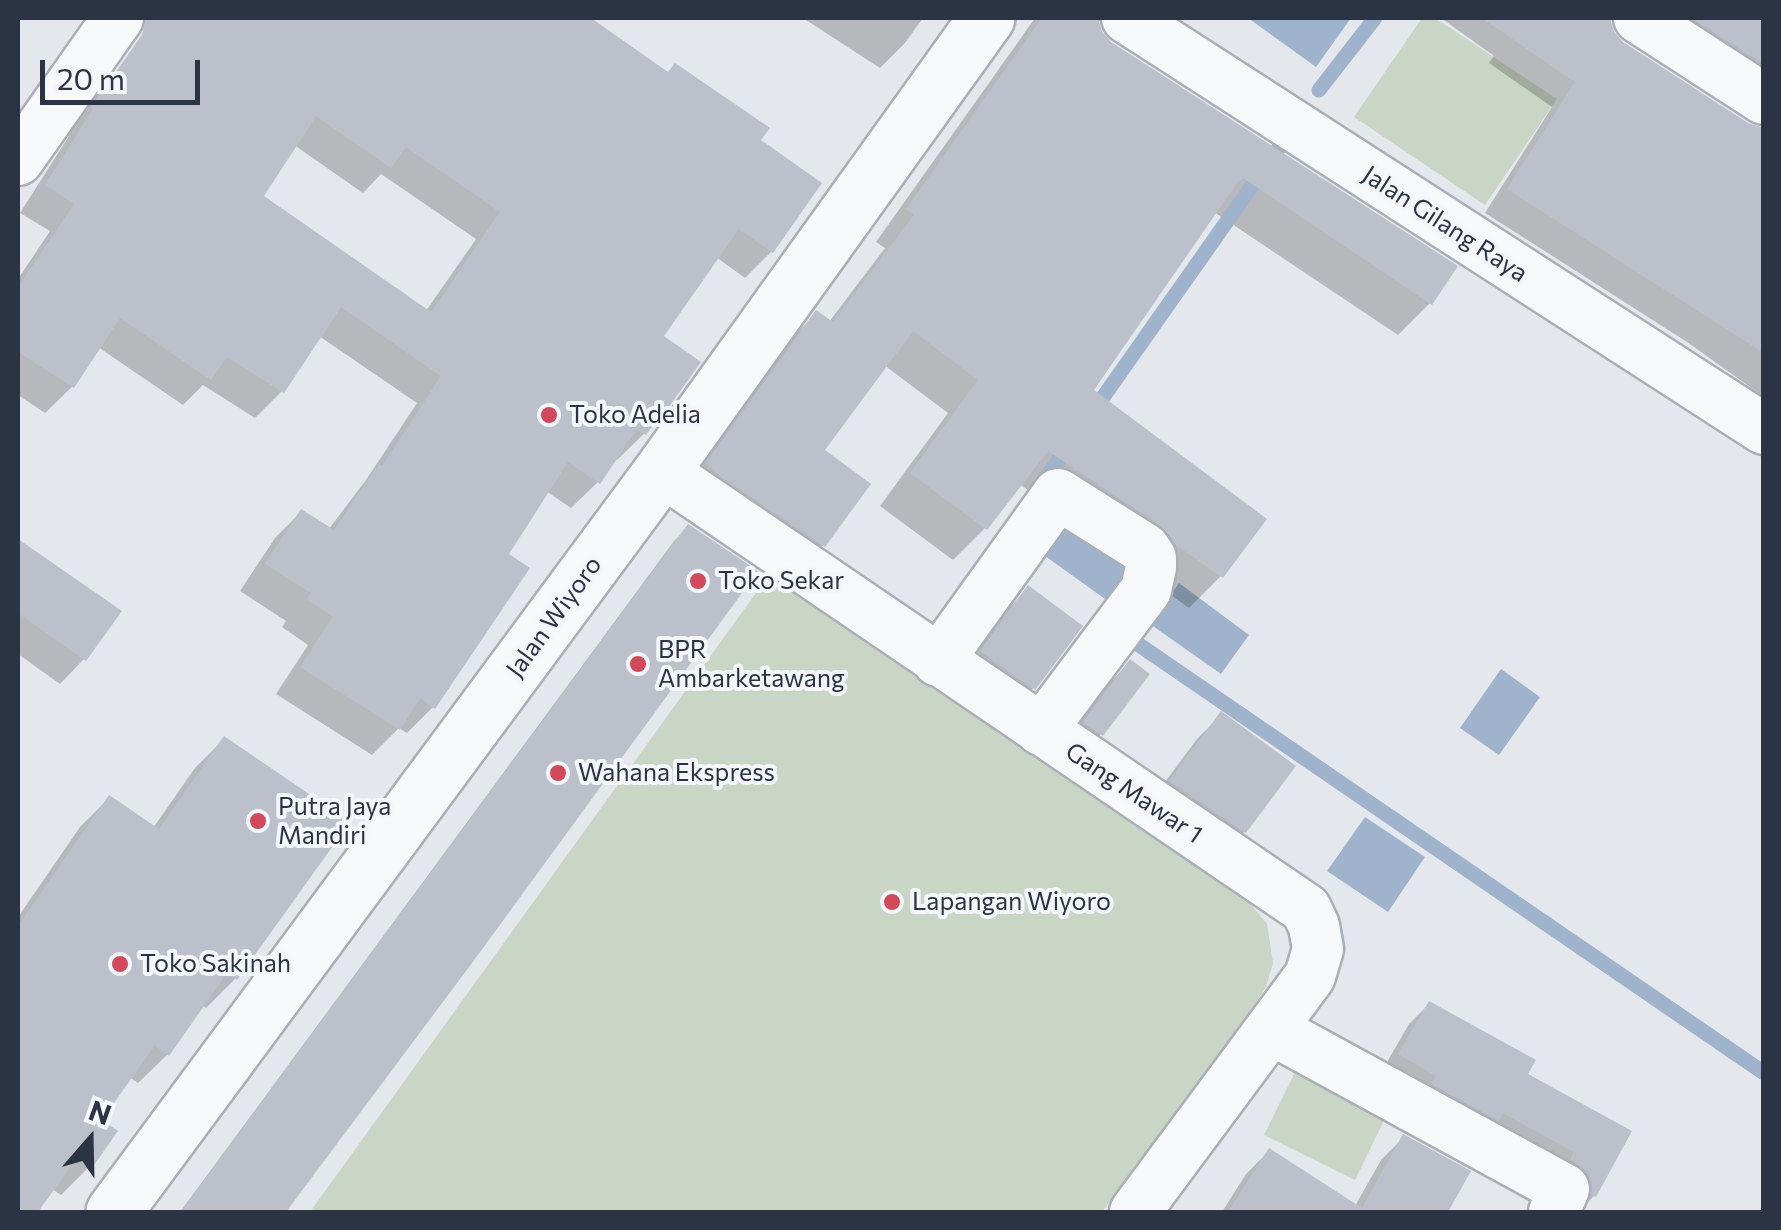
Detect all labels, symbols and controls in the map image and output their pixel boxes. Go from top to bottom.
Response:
scale bar [45,40,205,102]
text: 20 m [57,59,125,96]
street label: Jalan Gilang Raya [1357,159,1533,289]
place label: Toko Adelia [569,400,701,430]
marker: Toko Adelia [538,404,560,426]
street label: Jalan Wiyoro [500,550,608,684]
place label: Toko Sekar [718,566,844,596]
marker: Toko Sekar [687,570,709,592]
place label: BPR Ambarketawang [658,635,845,694]
marker: BPR Ambarketawang [627,653,649,675]
street label: Gang Mawar 1 [1060,736,1208,850]
place label: Wahana Ekspress [578,758,775,788]
marker: Wahana Ekspress [547,762,569,784]
place label: Putra Jaya Mandiri [278,792,391,851]
marker: Putra Jaya Mandiri [247,810,269,832]
place label: Lapangan Wiyoro [912,887,1111,917]
marker: Lapangan Wiyoro [881,891,903,913]
place label: Toko Sakinah [140,949,291,979]
marker: Toko Sakinah [109,953,131,975]
north arrow [40,1090,140,1190]
text: N [85,1092,116,1131]

